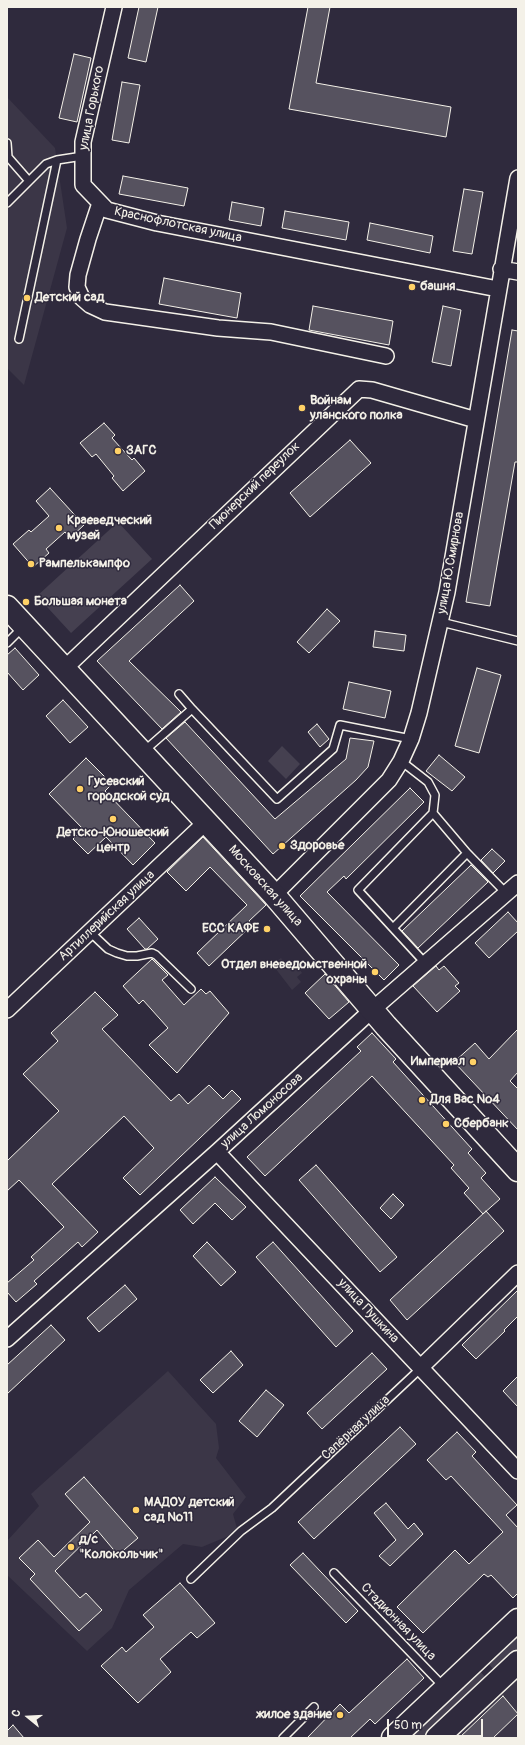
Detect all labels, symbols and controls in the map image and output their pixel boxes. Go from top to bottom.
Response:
street label: улица Горького [76,64,108,152]
street label: Краснофлотская улица [113,204,243,246]
place label: башня [420,279,455,295]
marker: башня [407,282,417,292]
place label: Детский сад [35,290,104,306]
marker: Детский сад [22,293,32,303]
place label: Войнам уланского полка [310,393,403,424]
marker: Войнам уланского полка [297,403,307,413]
street label: Пионерский переулок [207,439,303,533]
place label: ЗАГС [126,443,156,459]
marker: ЗАГС [113,446,123,456]
street label: улица Ю.Смирнова [434,511,468,615]
place label: Краеведческий музей [67,513,152,544]
marker: Краеведческий музей [54,523,64,533]
place label: Рампелькампфо [39,556,130,572]
marker: Рампелькампфо [26,559,36,569]
place label: Большая монета [34,594,127,610]
marker: Большая монета [21,597,31,607]
place label: Гусевский городской суд [88,774,170,805]
marker: Гусевский городской суд [75,784,85,794]
marker: Детско-Юношеский центр [108,814,118,824]
place label: Детско-Юношеский центр [57,825,169,856]
place label: Здоровье [290,838,344,854]
marker: Здоровье [277,841,287,851]
street label: Московская улица [225,842,305,930]
street label: Артиллерийская улица [56,867,158,965]
place label: ЕСС КАФЕ [202,921,259,937]
marker: ЕСС КАФЕ [262,924,272,934]
place label: Отдел вневедомственной охраны [221,957,367,988]
marker: Отдел вневедомственной охраны [370,967,380,977]
place label: Империал [411,1054,465,1070]
marker: Империал [468,1057,478,1067]
street label: улица Ломоносова [218,1070,306,1152]
place label: Для Вас №4 [430,1092,500,1108]
marker: Для Вас №4 [417,1095,427,1105]
place label: Сбербанк [454,1116,509,1132]
marker: Сбербанк [441,1119,451,1129]
street label: улица Пушкина [334,1275,402,1347]
street label: Сапёрная улица [319,1392,393,1464]
place label: МАДОУ детский сад №11 [144,1495,235,1526]
marker: МАДОУ детский сад №11 [131,1505,141,1515]
place label: д/с "Колокольчик" [79,1532,163,1563]
marker: д/с "Колокольчик" [66,1542,76,1552]
street label: Стадионная улица [357,1580,439,1664]
north arrow [8,1697,48,1737]
place label: жилое здание [256,1707,332,1723]
text: С [9,1708,23,1718]
marker: жилое здание [335,1710,345,1720]
scale bar [389,1711,485,1737]
text: 50 m [394,1718,422,1733]

